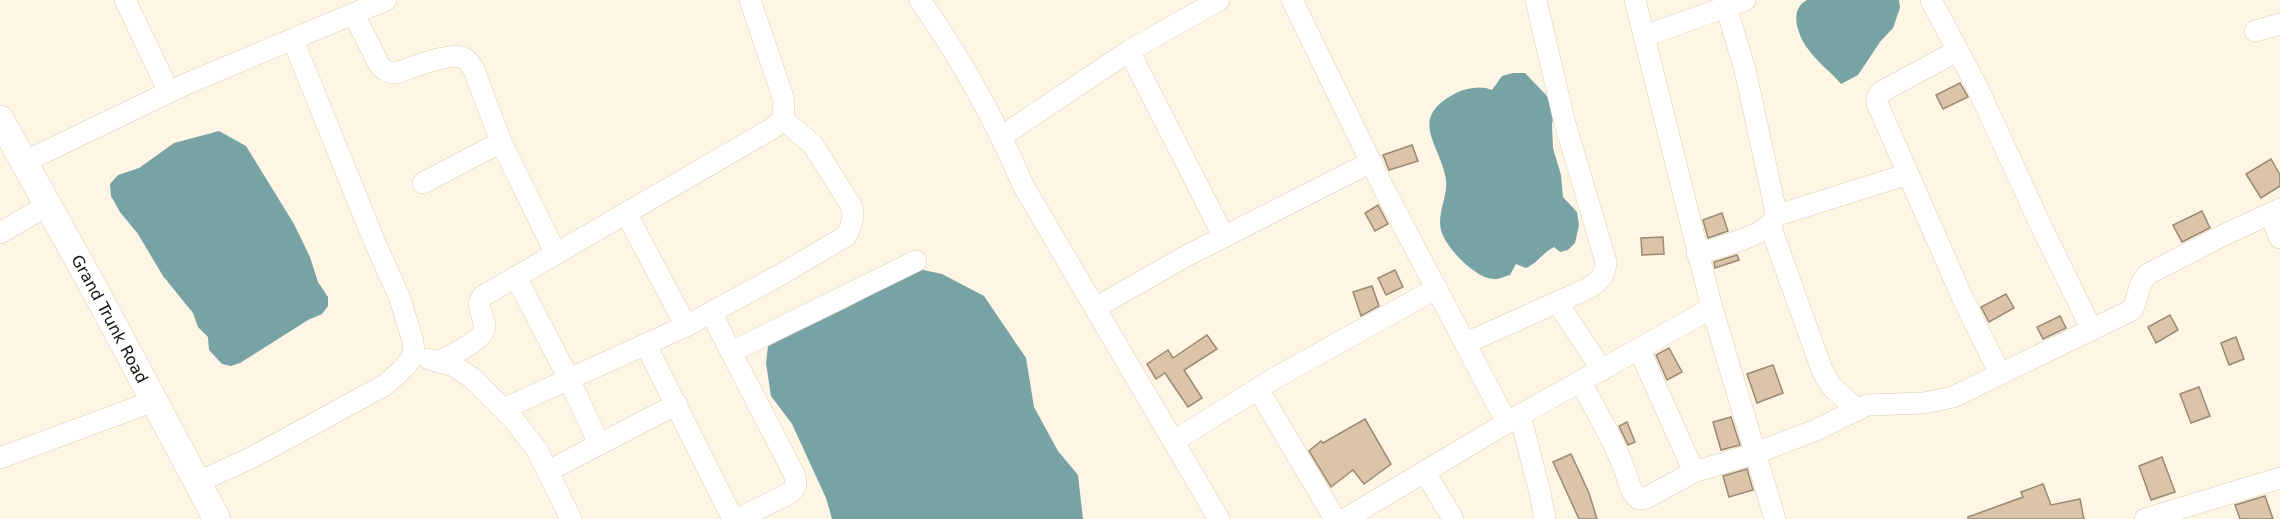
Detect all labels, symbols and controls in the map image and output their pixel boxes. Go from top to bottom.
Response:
street label: Grand Trunk Road [68,251,152,386]

